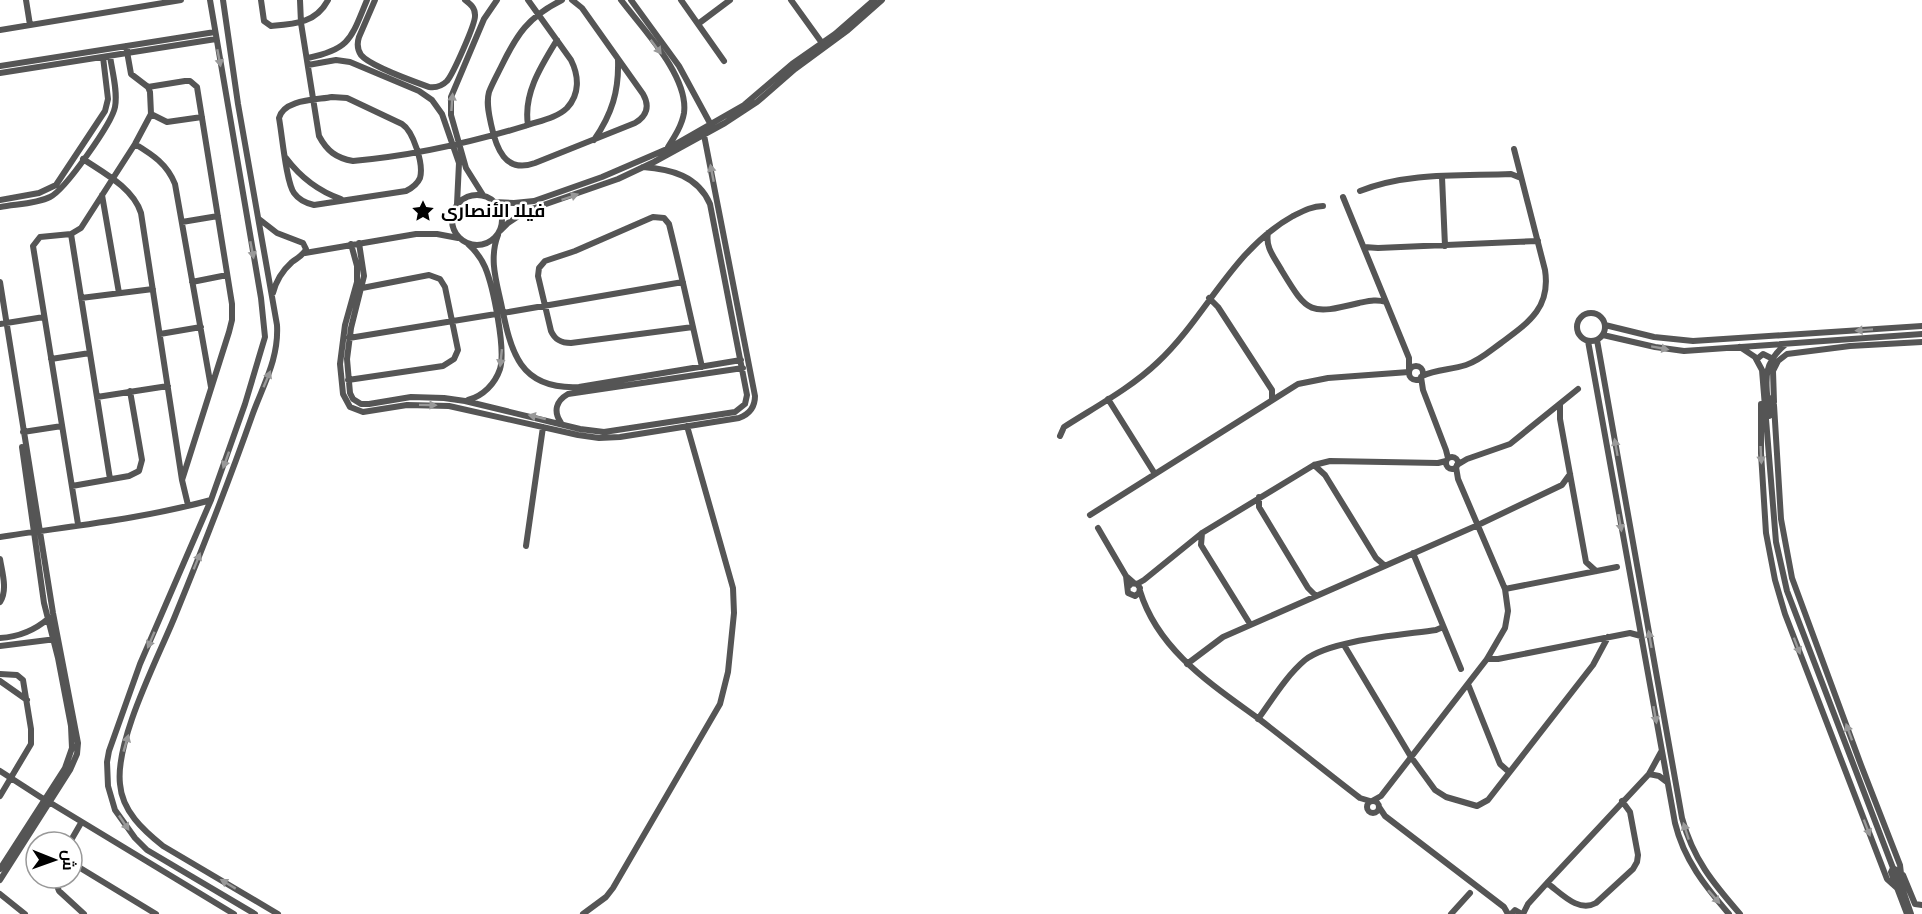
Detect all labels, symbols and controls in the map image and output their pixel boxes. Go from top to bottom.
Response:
one-way arrow [650,38,662,54]
one-way arrow [215,48,224,67]
one-way arrow [447,93,456,112]
one-way arrow [707,163,716,182]
one-way arrow [561,191,579,201]
place label: فيلا الأنصارى [441,197,545,224]
place icon: فيلا الأنصارى [410,198,436,224]
one-way arrow [248,241,257,260]
one-way arrow [1854,325,1873,335]
one-way arrow [1650,343,1669,352]
one-way arrow [496,349,506,368]
one-way arrow [262,370,272,388]
one-way arrow [419,400,438,409]
one-way arrow [528,412,546,422]
one-way arrow [1611,437,1620,456]
one-way arrow [1756,446,1765,465]
one-way arrow [220,451,230,469]
one-way arrow [1616,514,1625,533]
one-way arrow [192,552,202,570]
one-way arrow [1645,629,1654,648]
one-way arrow [146,631,156,649]
one-way arrow [1793,637,1803,655]
one-way arrow [1651,705,1660,724]
one-way arrow [1843,723,1853,741]
one-way arrow [122,734,131,752]
one-way arrow [118,815,129,831]
one-way arrow [1863,819,1873,837]
one-way arrow [1681,822,1690,840]
north arrow [24,830,84,890]
text: ش [57,850,81,871]
one-way arrow [219,879,236,889]
one-way arrow [1708,889,1721,905]

